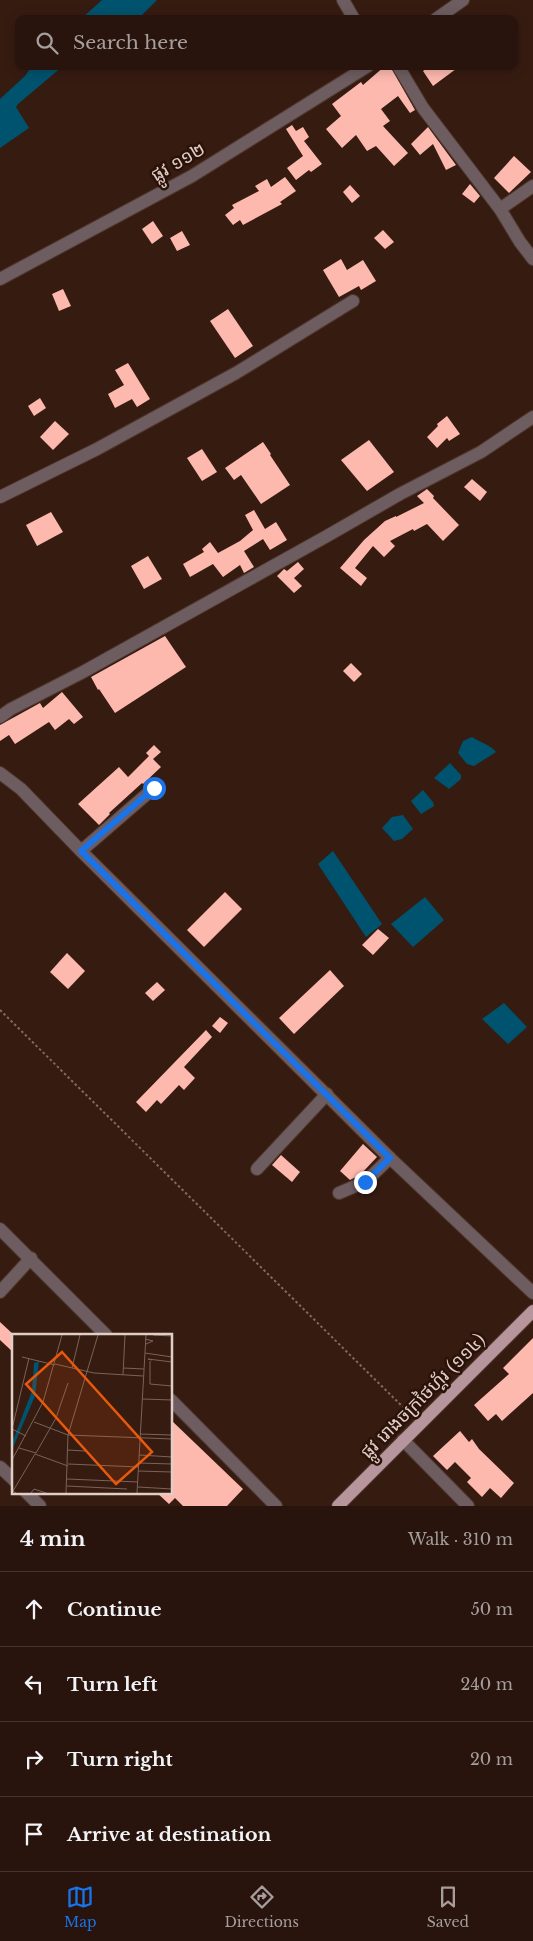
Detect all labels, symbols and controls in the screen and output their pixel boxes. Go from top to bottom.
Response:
search box [15,15,518,70]
icon: search [33,29,61,57]
text: Search here [73,31,188,54]
street label: ផ្លូវ ១១២ [147,138,212,191]
route start [143,777,166,800]
route end [354,1171,377,1194]
street label: ផ្លូវ រោងចក្រថៃហ្គ័រ (១១៤) [355,1328,494,1467]
inset map [12,1334,172,1494]
text: 4 min [20,1526,86,1552]
text: Walk · 310 m [408,1529,513,1549]
icon: ahead [20,1595,48,1623]
text: Continue [67,1598,162,1621]
text: 50 m [471,1599,513,1619]
icon: left [20,1670,48,1698]
text: Turn left [67,1673,158,1696]
text: 240 m [461,1674,513,1694]
icon: right [20,1745,48,1773]
text: Turn right [67,1748,173,1771]
text: 20 m [470,1749,513,1769]
icon: arrive [20,1820,48,1848]
text: Arrive at destination [67,1823,271,1846]
tab: Map [64,1883,97,1931]
tab: Directions [224,1883,299,1931]
tab: Saved [427,1883,469,1931]

